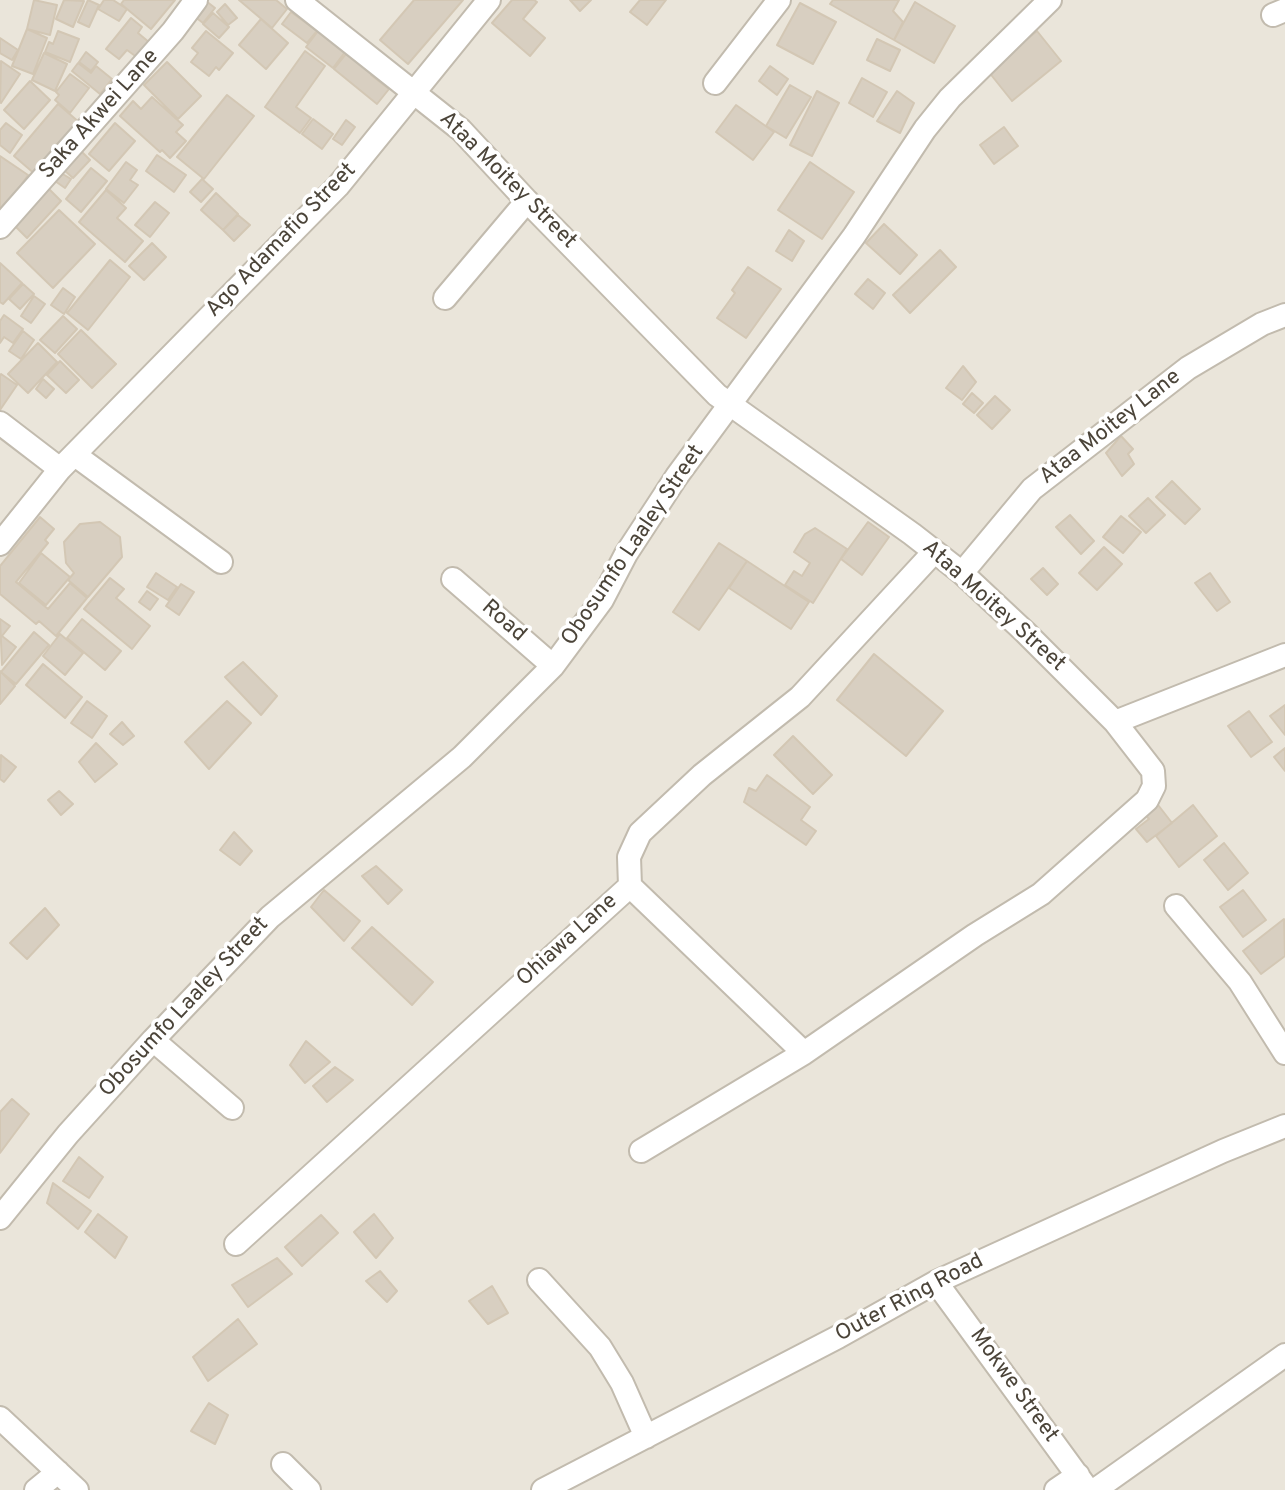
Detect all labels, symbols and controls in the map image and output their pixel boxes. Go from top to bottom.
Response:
street label: Saka Akwei Lane [35,45,165,185]
street label: Ataa Moitey Street [433,107,581,255]
street label: Ago Adamafio Street [201,158,363,324]
street label: Ataa Moitey Lane [1035,365,1187,491]
street label: Obosumfo Laaley Street [557,441,711,651]
street label: Ataa Moitey Street [916,536,1070,678]
street label: Road [475,595,531,649]
street label: Ohiawa Lane [512,889,624,993]
street label: Obosumfo Laaley Street [95,913,275,1103]
street label: Outer Ring Road [832,1249,988,1349]
street label: Mokwe Street [963,1324,1063,1448]

